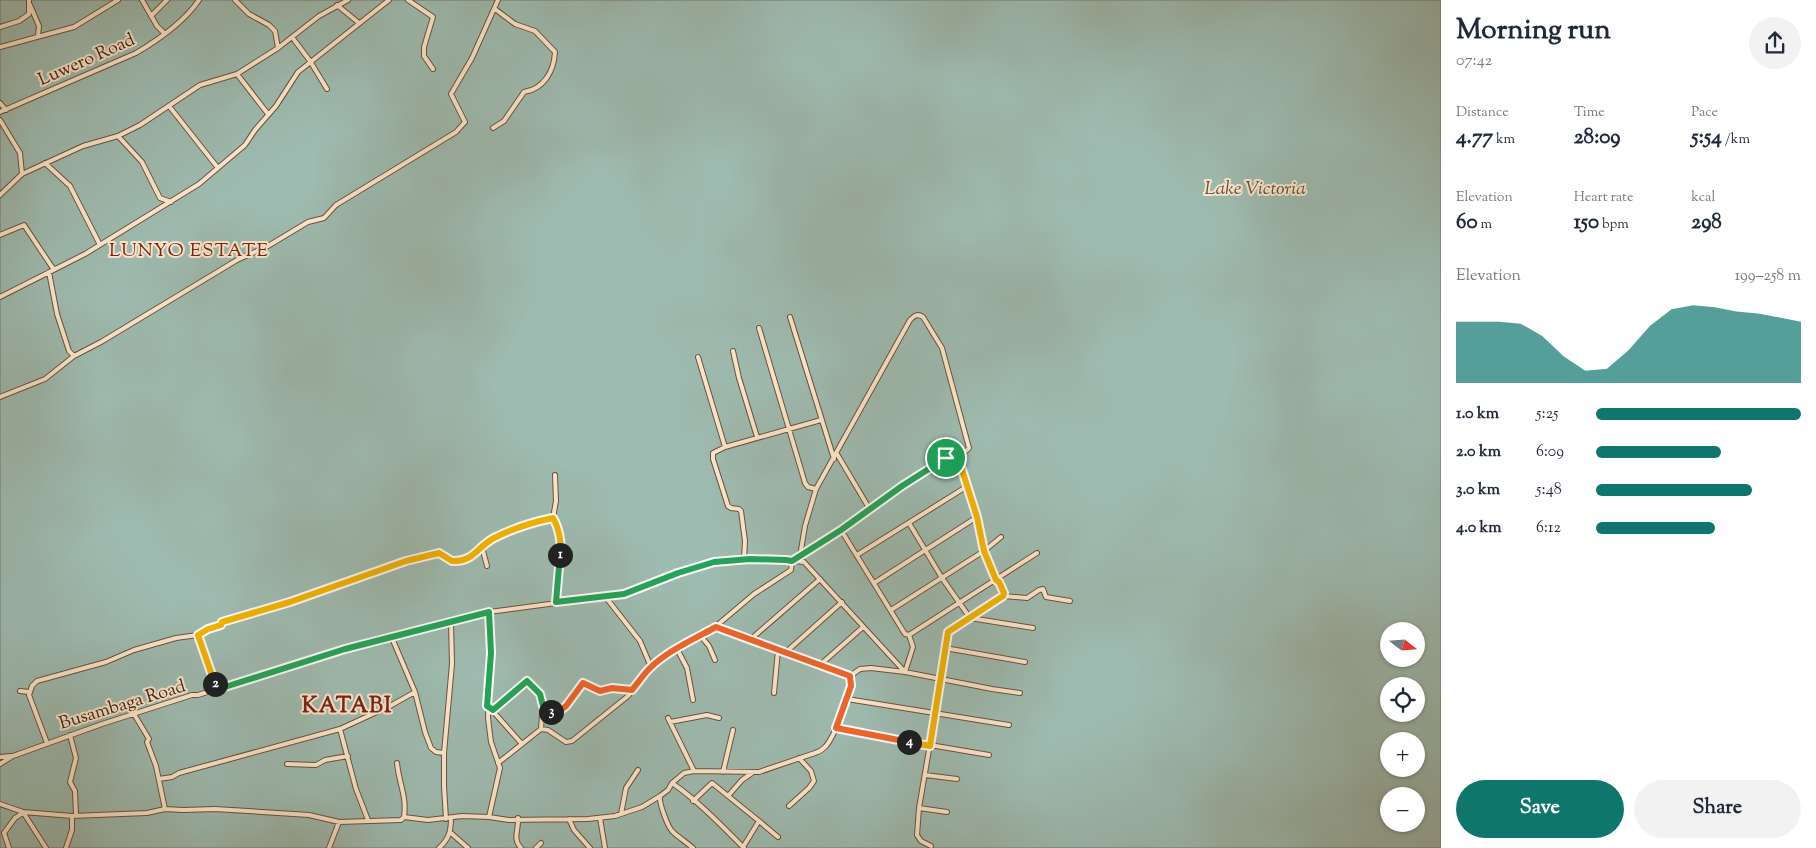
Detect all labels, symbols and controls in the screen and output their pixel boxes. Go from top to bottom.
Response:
text: Morning run [1456,11,1611,51]
button: share [1749,17,1801,69]
street label: Luwero Road [34,28,139,94]
text: 07:42 [1456,50,1492,73]
text: Distance [1456,103,1509,123]
text: Time [1574,103,1605,123]
text: Pace [1691,103,1718,123]
text: 4.77 [1456,123,1493,153]
text: 28:09 [1574,123,1621,153]
text: 5:54 [1691,123,1722,153]
text: km [1493,130,1515,150]
text: /km [1722,130,1750,150]
water label: Lake Victoria [1204,176,1306,203]
text: Elevation [1456,188,1513,208]
text: Heart rate [1574,188,1633,208]
text: kcal [1691,188,1715,208]
text: 60 [1456,208,1478,238]
text: 150 [1574,208,1599,238]
text: 298 [1691,208,1722,238]
text: m [1478,215,1492,235]
text: bpm [1599,215,1629,235]
district label: LUNYO ESTATE [109,238,269,265]
text: Elevation [1456,265,1521,288]
text: 199–258 m [1735,265,1801,288]
text: 1.0 km [1456,403,1499,426]
text: 5:25 [1536,403,1559,426]
pin [925,437,967,479]
text: 2.0 km [1456,441,1501,464]
text: 6:09 [1536,441,1564,464]
icon: arrive [932,444,960,472]
text: 3.0 km [1456,479,1500,502]
text: 5:48 [1536,479,1562,502]
text: 4.0 km [1456,517,1502,540]
text: 6:12 [1536,517,1561,540]
pin: 1 [548,542,572,568]
text: 1 [558,545,563,565]
north arrow [1380,622,1425,668]
map controls [1380,622,1425,832]
pin: 2 [202,672,228,696]
street label: Busambaga Road [56,674,189,738]
text: 2 [212,674,219,694]
button: locate [1380,677,1425,722]
district label: KATABI [302,691,392,723]
pin: 3 [538,700,564,724]
text: 3 [549,702,554,722]
pin: 4 [896,730,922,754]
text: 4 [906,732,913,752]
button: + [1380,732,1425,777]
button: Save [1456,780,1624,838]
button: Share [1634,780,1801,838]
button: − [1380,787,1425,832]

